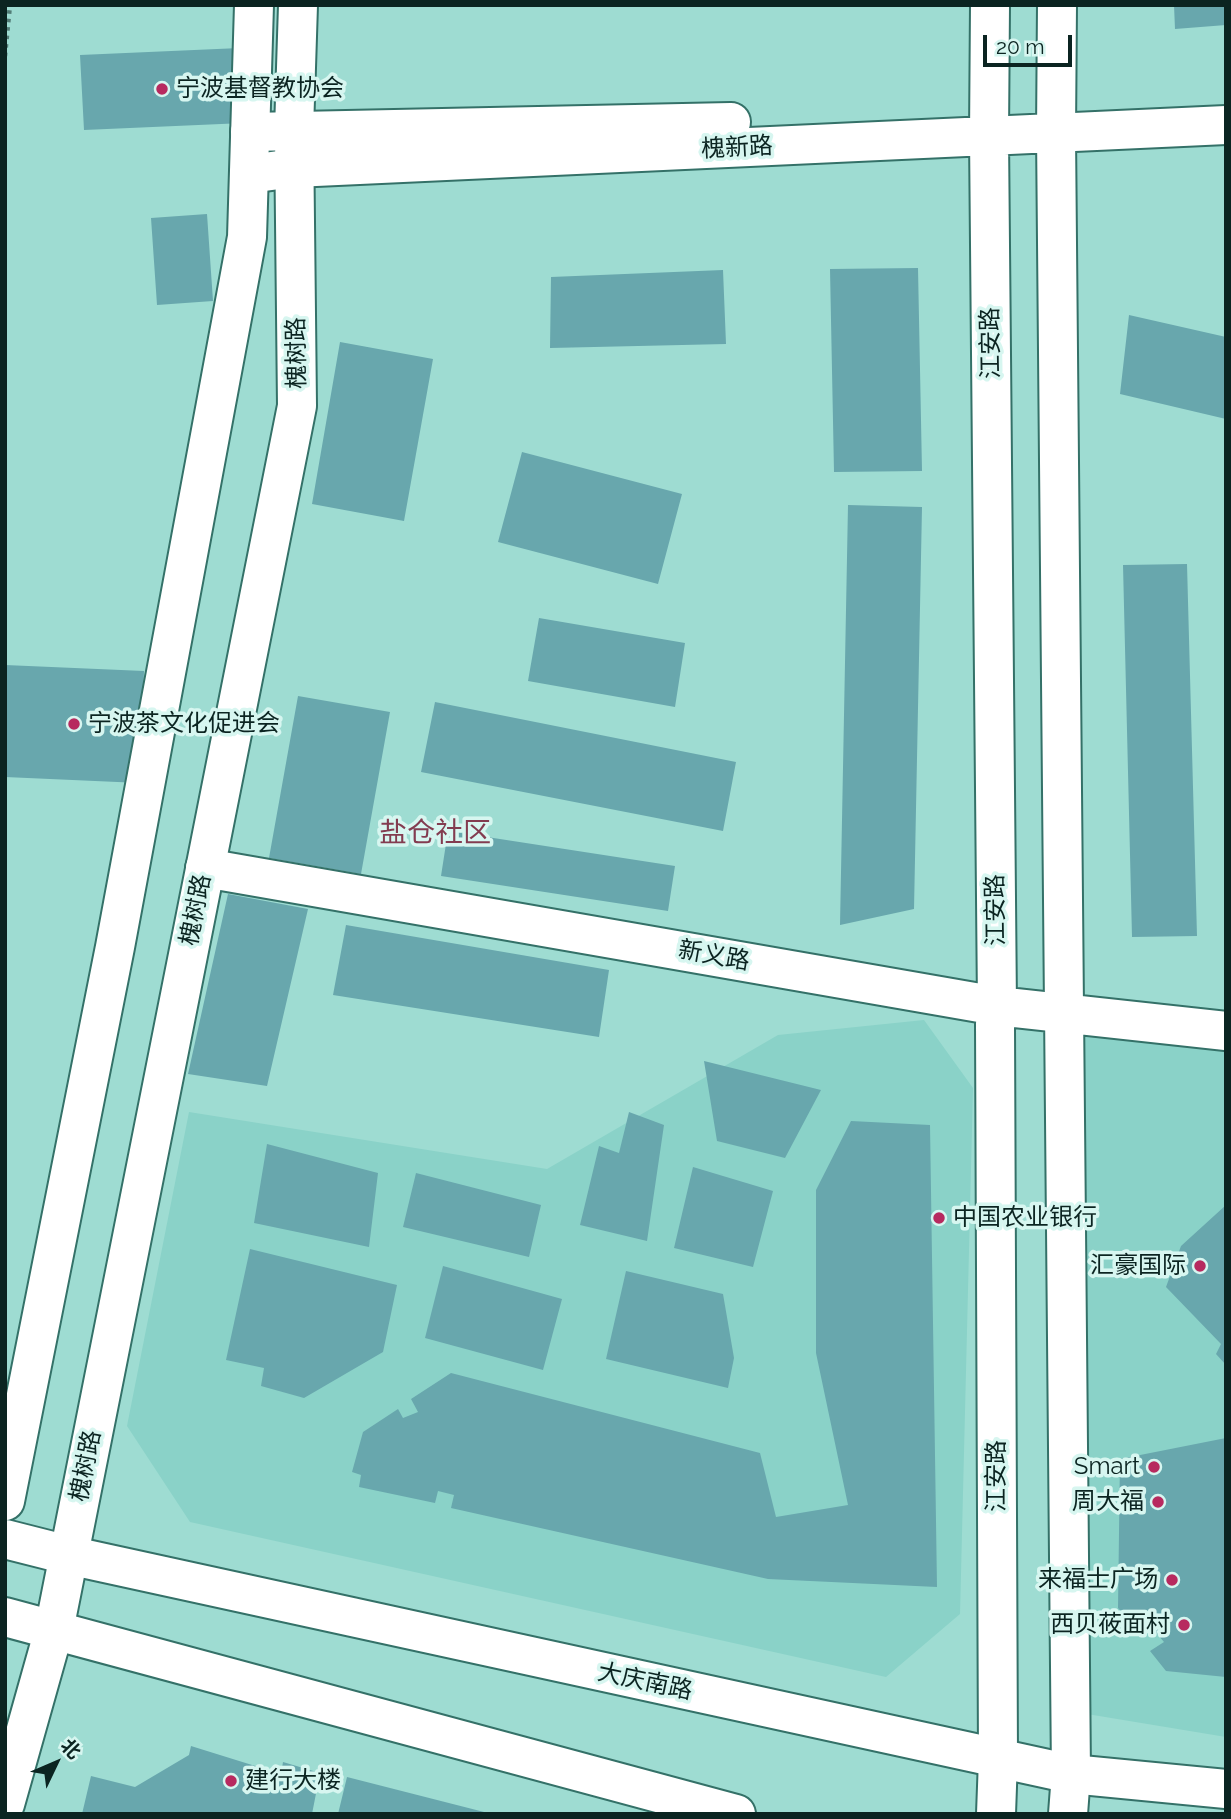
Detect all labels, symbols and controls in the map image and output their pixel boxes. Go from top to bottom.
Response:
scale bar [986,21,1075,65]
text: 20 m [996,34,1044,59]
place label: 宁波基督教协会 [176,75,344,103]
marker: 宁波基督教协会 [154,81,170,97]
street label: 槐新路 [700,132,774,164]
street label: 江安路 [976,307,1006,379]
street label: 槐树路 [282,317,312,389]
place label: 宁波茶文化促进会 [88,710,280,738]
marker: 宁波茶文化促进会 [66,716,82,732]
district label: 盐仓社区 [379,817,491,851]
street label: 槐树路 [175,872,217,948]
street label: 江安路 [981,874,1011,946]
street label: 新义路 [676,936,752,976]
place label: 中国农业银行 [953,1204,1097,1232]
marker: 中国农业银行 [931,1210,947,1226]
place label: 汇豪国际 [1090,1252,1186,1280]
marker: 汇豪国际 [1192,1258,1208,1274]
street label: 槐树路 [65,1428,107,1504]
street label: 江安路 [983,1440,1011,1512]
place label: Smart [1074,1453,1140,1481]
marker: Smart [1146,1459,1162,1475]
place label: 周大福 [1072,1488,1144,1516]
marker: 周大福 [1150,1494,1166,1510]
place label: 来福士广场 [1038,1566,1158,1594]
marker: 来福士广场 [1164,1572,1180,1588]
place label: 西贝莜面村 [1050,1611,1170,1639]
marker: 西贝莜面村 [1176,1617,1192,1633]
street label: 大庆南路 [595,1658,695,1706]
north arrow [21,1728,91,1798]
text: 北 [57,1734,86,1763]
place label: 建行大楼 [245,1767,341,1795]
marker: 建行大楼 [223,1773,239,1789]

